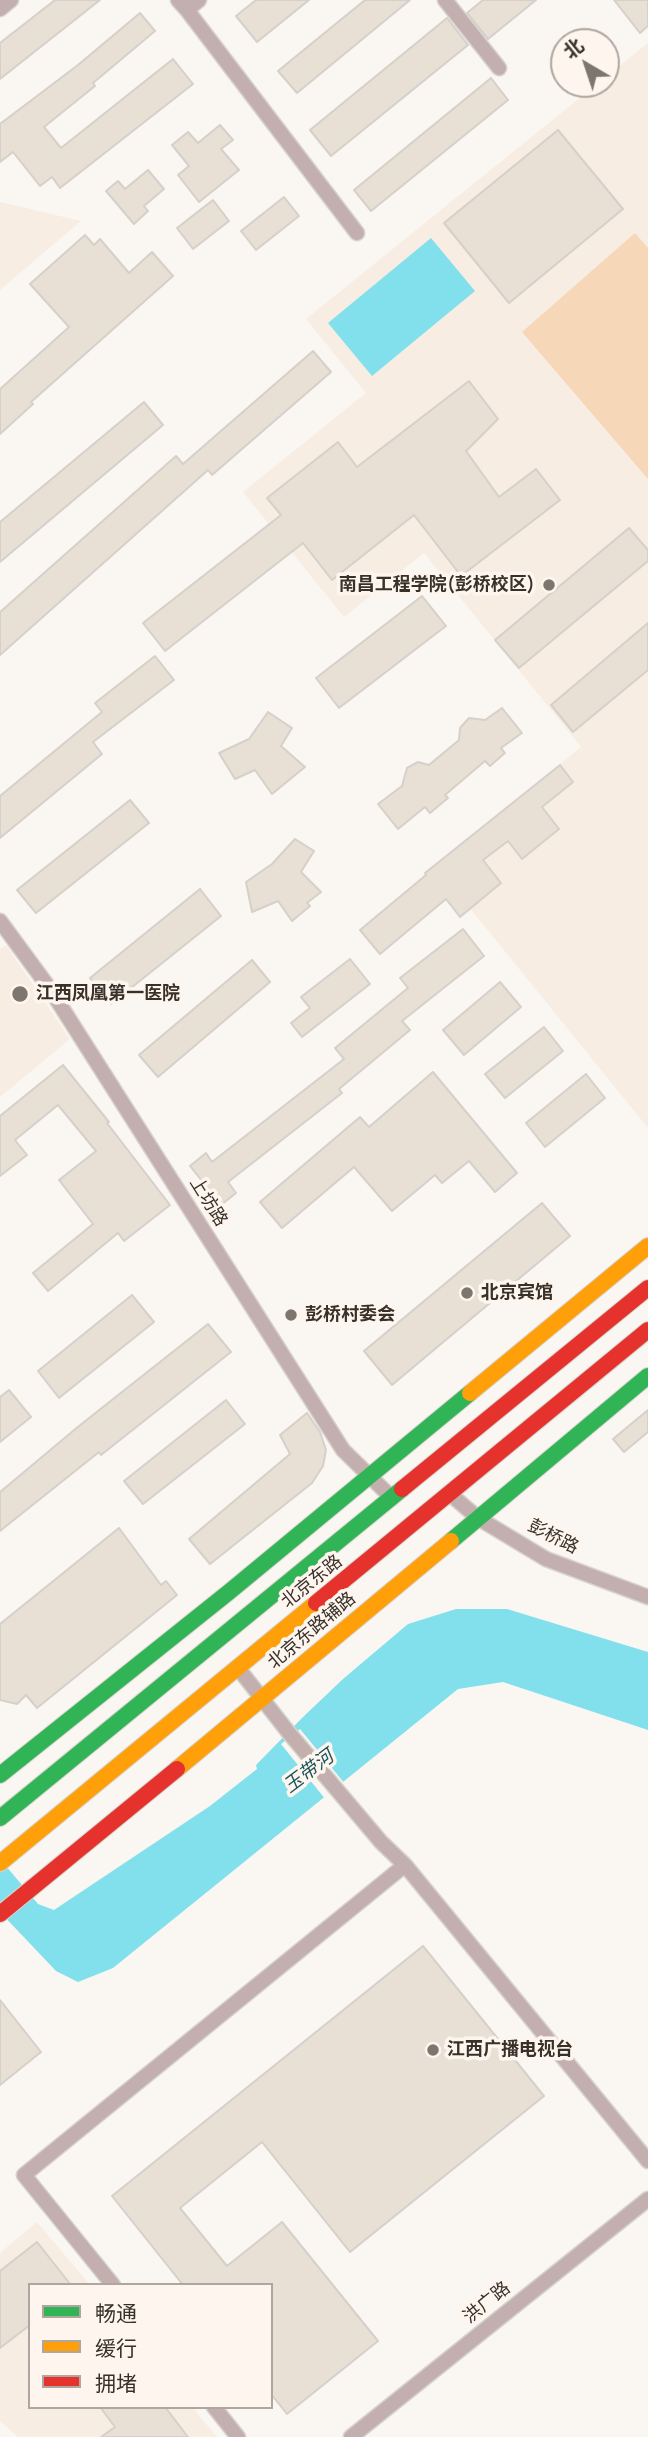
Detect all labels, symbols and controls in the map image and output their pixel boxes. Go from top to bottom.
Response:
north arrow [550,28,620,98]
text: 北 [557,32,589,64]
place label: 南昌工程学院(彭桥校区) [339,574,535,596]
marker: 南昌工程学院(彭桥校区) [541,577,557,593]
place label: 江西凤凰第一医院 [36,983,180,1005]
marker: 江西凤凰第一医院 [10,984,30,1004]
street label: 上坊路 [185,1173,231,1231]
place label: 北京宾馆 [481,1282,553,1304]
marker: 北京宾馆 [459,1285,475,1301]
place label: 彭桥村委会 [305,1304,395,1326]
marker: 彭桥村委会 [283,1307,299,1323]
street label: 彭桥路 [524,1515,582,1559]
street label: 北京东路 [277,1551,347,1613]
street label: 北京东路辅路 [264,1588,360,1674]
water label: 玉带河 [279,1746,339,1798]
place label: 江西广播电视台 [447,2039,573,2061]
marker: 江西广播电视台 [425,2042,441,2058]
street label: 洪广路 [459,2278,515,2328]
legend [28,2283,273,2409]
text: 畅通 [95,2299,137,2327]
text: 缓行 [95,2334,137,2362]
text: 拥堵 [95,2369,137,2397]

